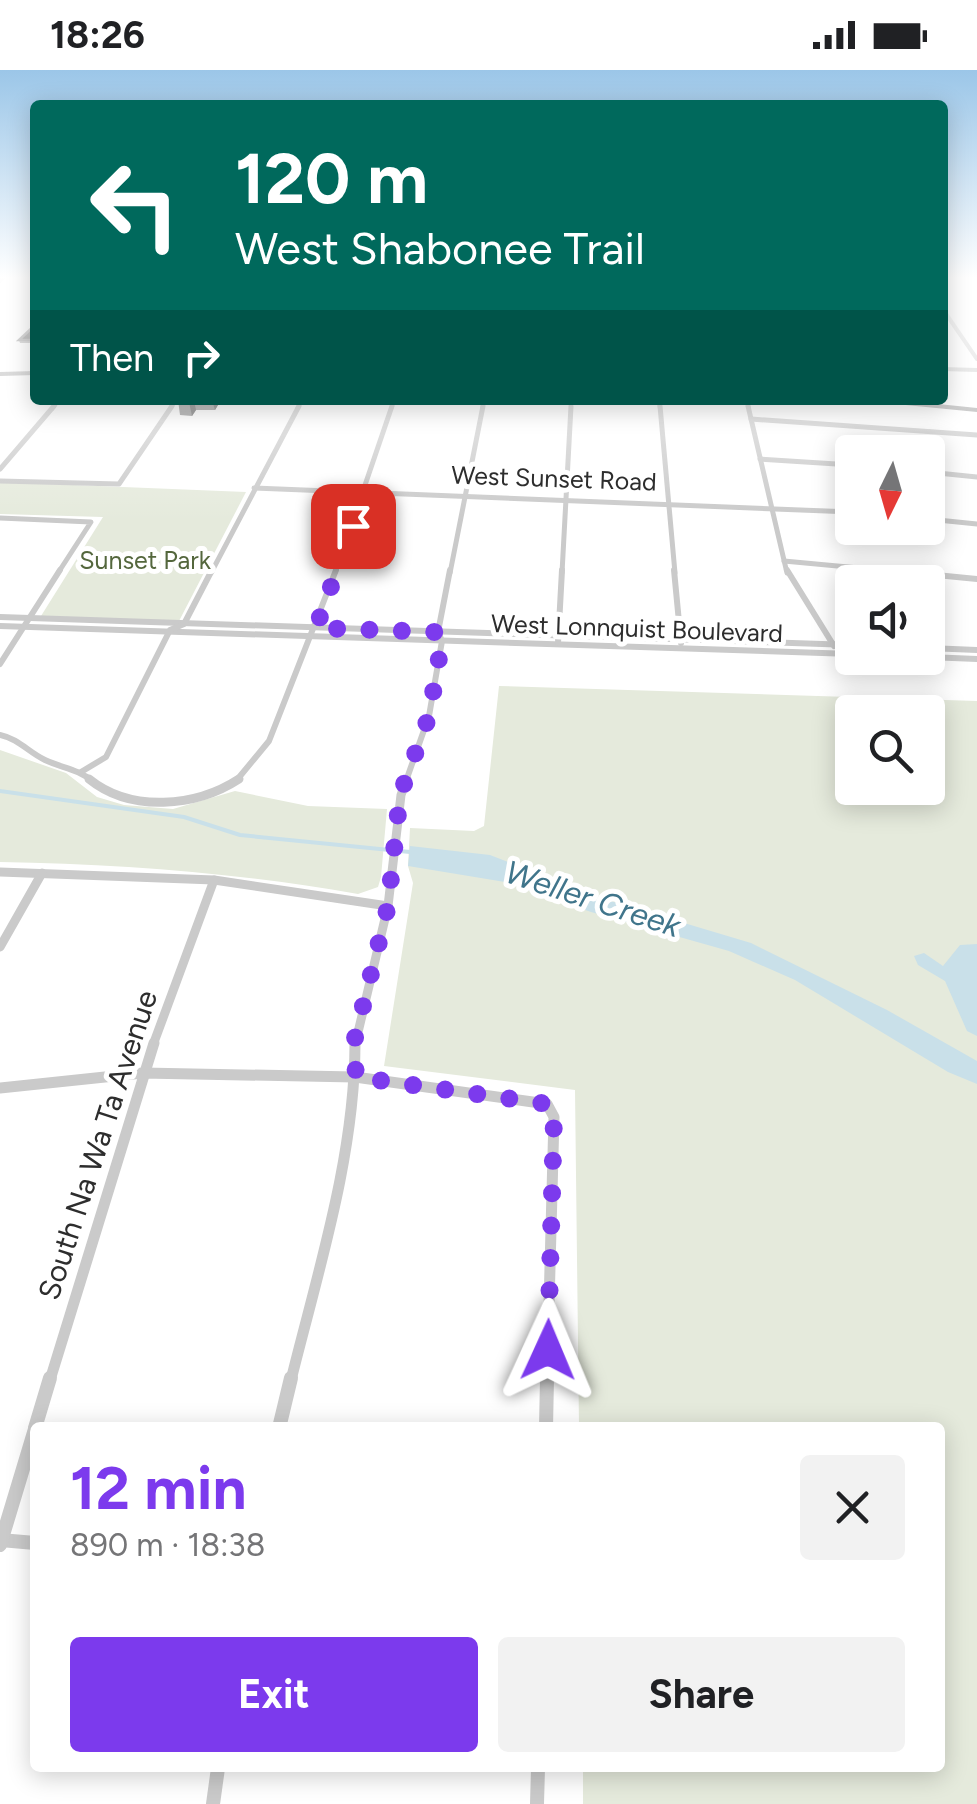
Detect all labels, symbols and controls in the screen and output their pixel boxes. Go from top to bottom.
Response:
text: 18:26 [50,12,145,58]
text: 120 m [235,136,428,221]
icon: left [70,140,200,270]
text: West Shabonee Trail [235,221,645,275]
icon: right [174,330,229,385]
text: Then [70,335,154,381]
north arrow [835,435,945,545]
map controls [835,435,945,805]
street label: West Sunset Road [451,459,657,497]
pin [311,484,396,569]
icon: arrive [326,499,381,554]
park label: Sunset Park [79,545,212,575]
button: sound [835,565,945,675]
street label: West Lonnquist Boulevard [491,608,783,648]
button: search [835,695,945,805]
water label: Weller Creek [501,853,687,946]
street label: South Na Wa Ta Avenue [30,985,165,1304]
position arrow [496,1298,600,1402]
text: 12 min [70,1452,246,1524]
button: close [800,1455,905,1560]
text: 890 m · 18:38 [70,1526,265,1564]
button: Exit [70,1637,478,1752]
button: Share [498,1637,905,1752]

